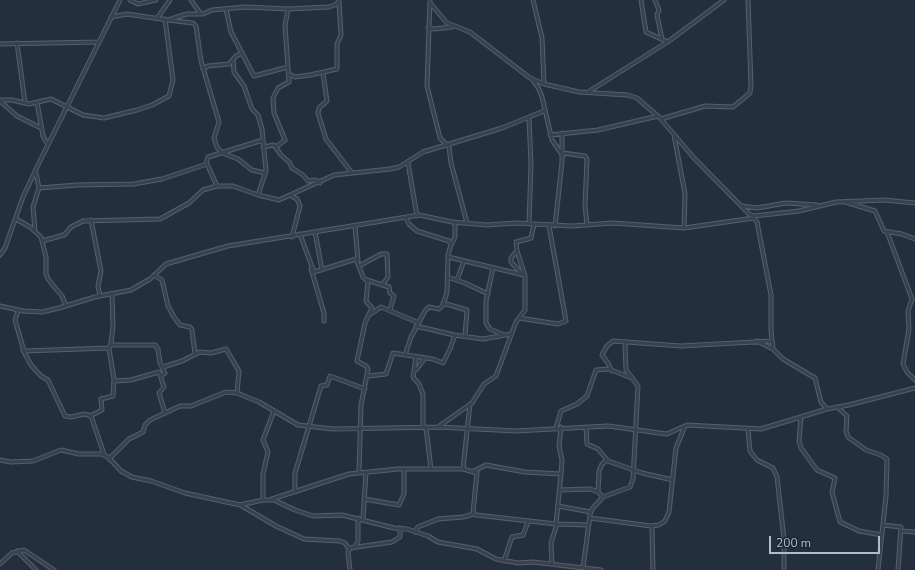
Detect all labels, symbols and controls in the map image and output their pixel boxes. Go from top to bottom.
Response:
scale bar [771,528,882,554]
text: 200 m [776,535,811,551]

